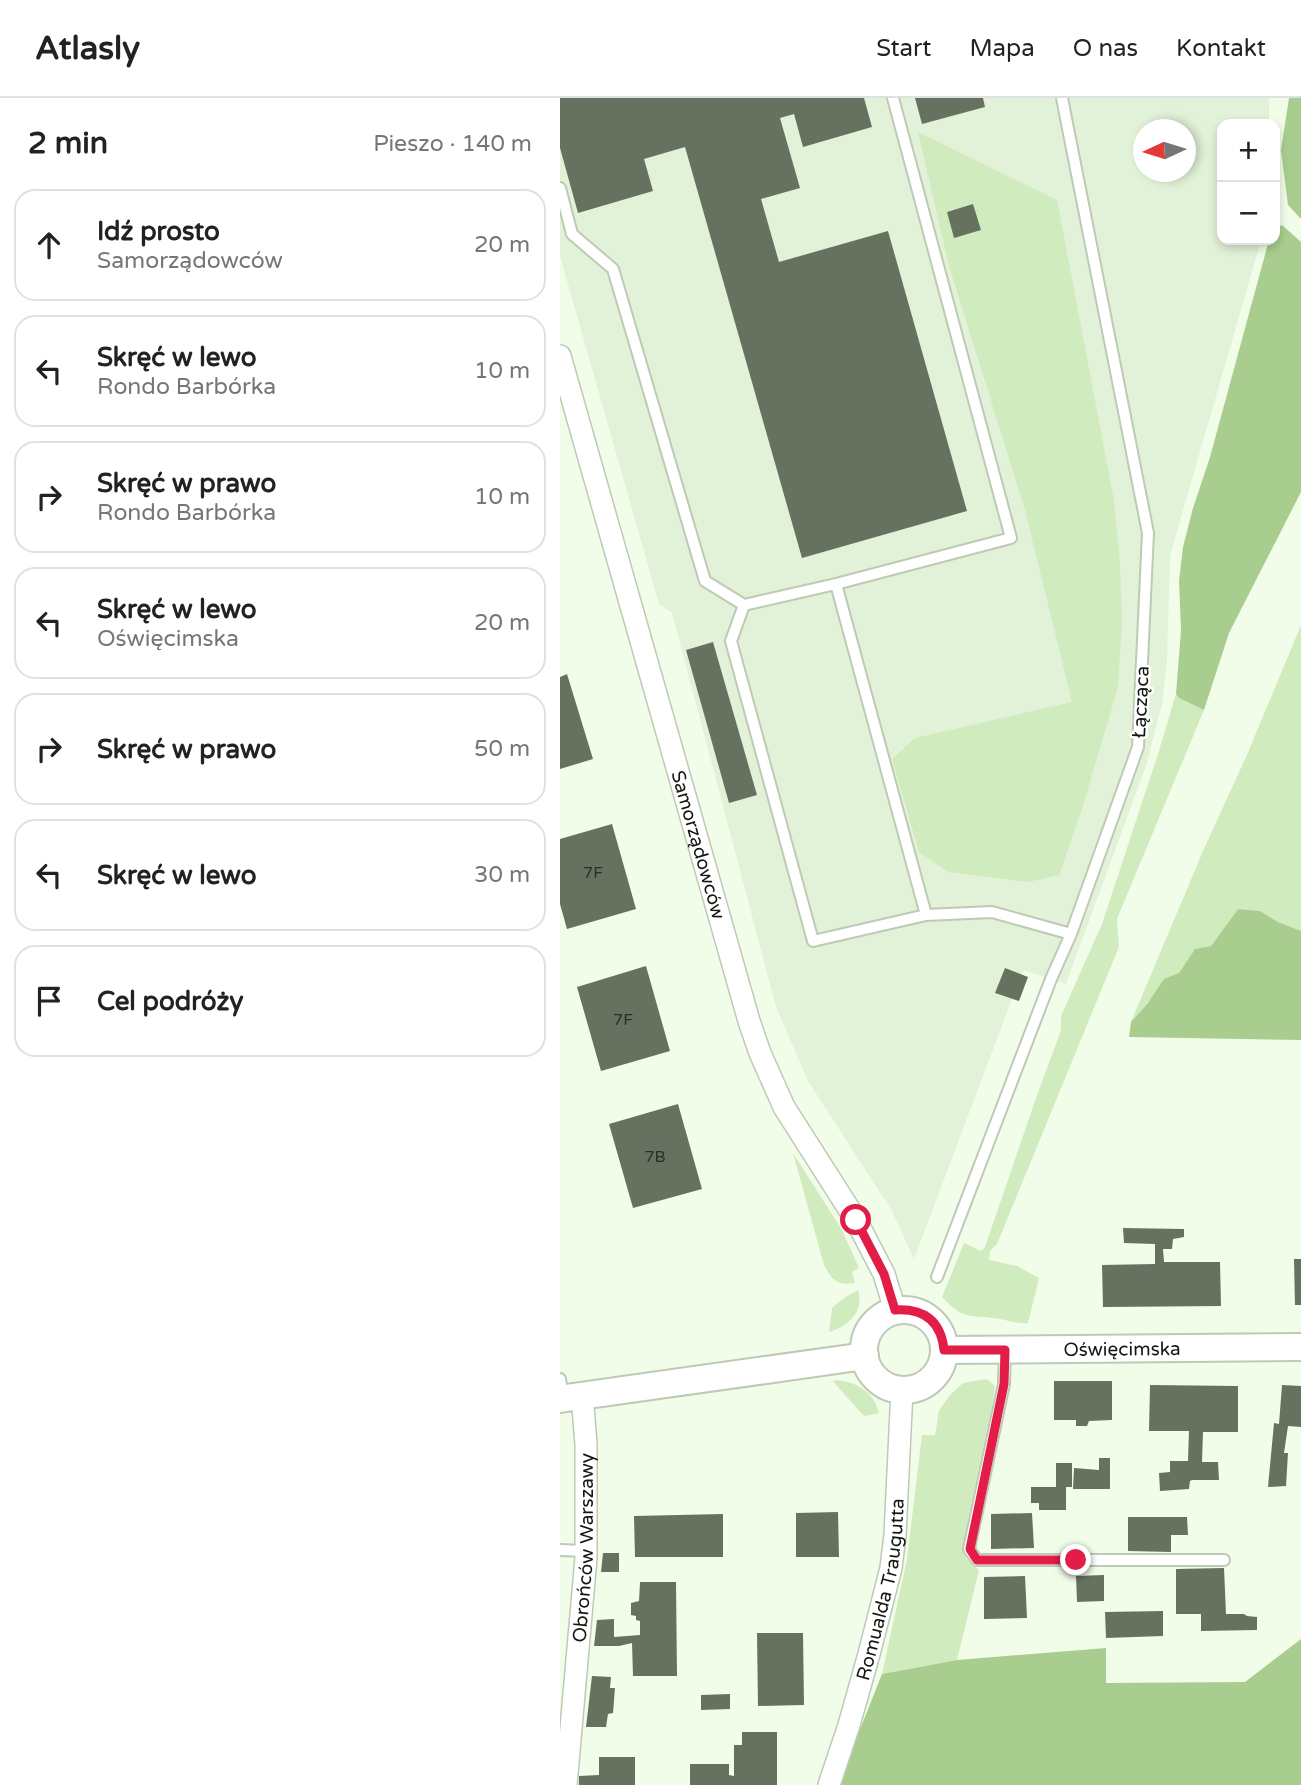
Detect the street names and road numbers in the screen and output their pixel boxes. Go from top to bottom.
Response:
street label: Łącząca [1128,665,1154,739]
street label: Samorządowców [666,768,729,922]
street label: Oświęcimska [1063,1338,1181,1361]
street label: Obrońców Warszawy [569,1453,598,1643]
street label: Romualda Traugutta [852,1498,909,1683]

